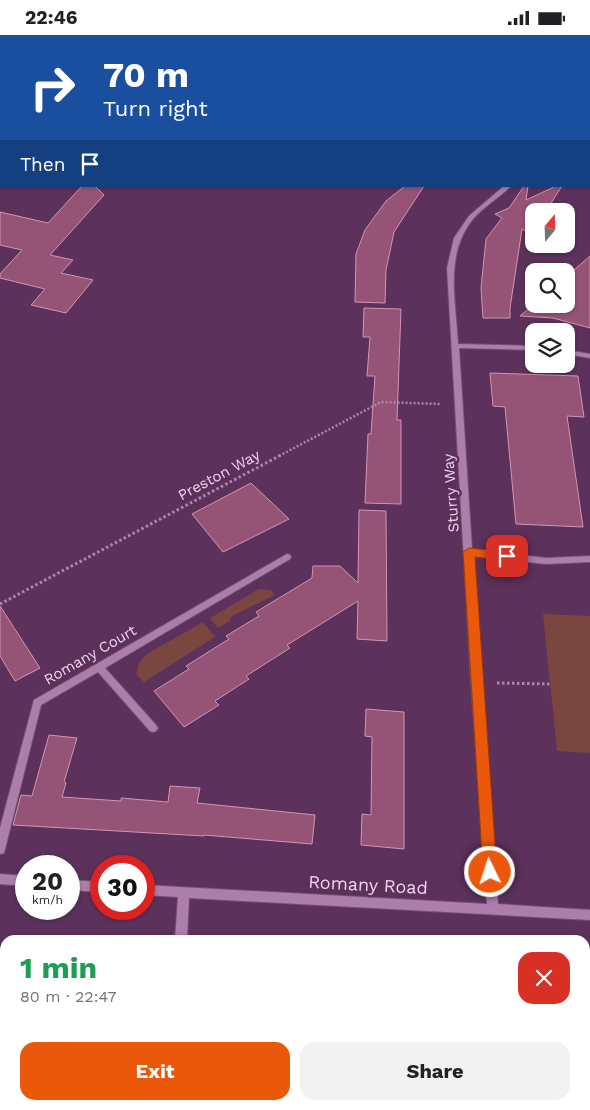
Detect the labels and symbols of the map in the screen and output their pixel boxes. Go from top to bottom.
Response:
north arrow [525,203,575,253]
street label: Preston Way [175,446,263,504]
street label: Sturry Way [439,453,463,533]
pin [486,535,528,577]
street label: Romany Court [41,621,140,689]
position arrow [463,845,515,897]
speed limit sign: 30 [90,855,155,920]
street label: Romany Road [308,871,428,898]

